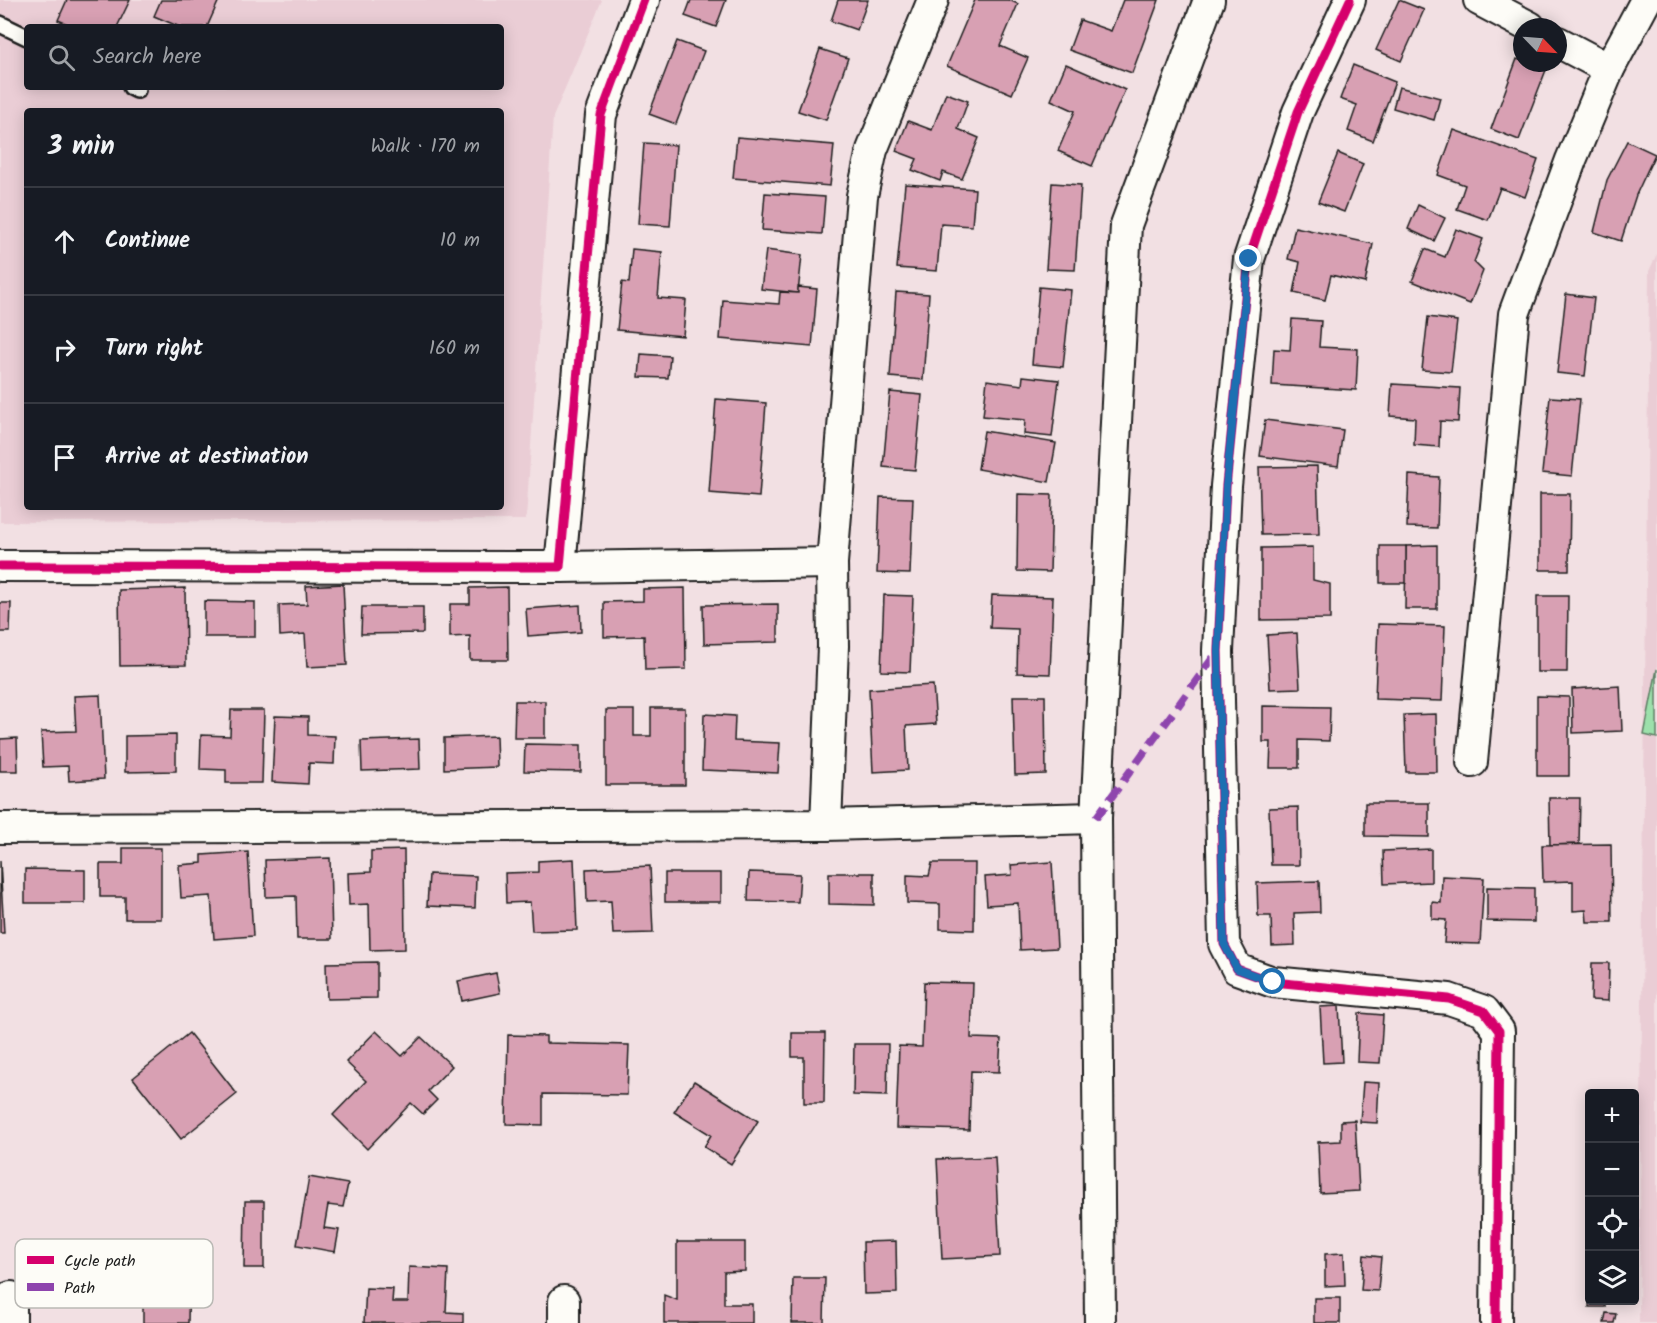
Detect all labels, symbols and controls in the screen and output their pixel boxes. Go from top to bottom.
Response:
north arrow [1513,18,1567,72]
search box [24,24,504,90]
text: Search here [93,40,201,75]
icon: search [45,41,78,74]
text: 3 min [48,126,115,168]
text: Walk · 170 m [370,131,480,163]
text: Continue [105,224,190,259]
icon: ahead [48,225,81,258]
text: 10 m [440,225,480,257]
route end [1235,245,1261,271]
text: Turn right [105,332,203,367]
icon: right [48,333,81,366]
text: 160 m [429,333,480,365]
text: Arrive at destination [105,440,308,475]
icon: arrive [48,441,81,474]
route start [1259,968,1285,994]
map controls [1585,1089,1639,1305]
button: + [1585,1089,1639,1143]
button: − [1585,1143,1639,1197]
button: locate [1585,1197,1639,1251]
legend [15,1239,213,1308]
text: Cycle path [64,1249,136,1274]
button: layers [1585,1251,1639,1305]
text: Path [64,1276,95,1301]

